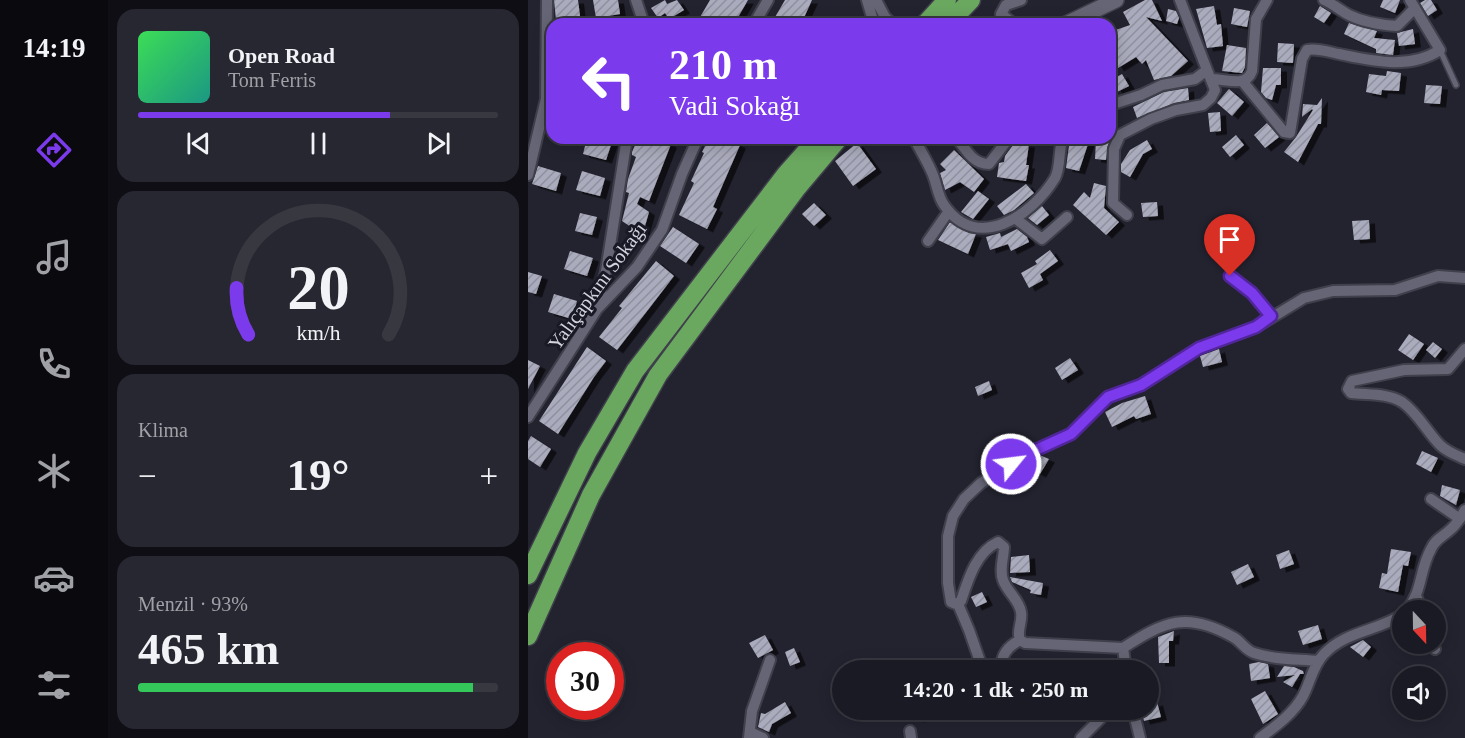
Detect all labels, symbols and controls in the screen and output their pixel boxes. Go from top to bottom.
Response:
text: 14:19 [23,33,86,63]
icon: left [570,42,648,120]
text: 210 m [669,42,778,88]
text: Open Road [228,43,335,68]
text: Tom Ferris [228,69,316,91]
text: Vadi Sokağı [669,91,800,121]
icon: previous [182,127,215,160]
icon: pause [302,127,335,160]
icon: next [422,127,455,160]
icon: directions [33,129,75,171]
pin [1204,214,1255,276]
street label: Yalıçapkını Sokağı [543,218,652,354]
icon: arrive [1213,223,1246,256]
icon: music [33,236,75,278]
text: 20 [287,253,349,322]
text: km/h [296,321,340,345]
icon: phone [33,343,75,385]
text: Klima [138,419,188,441]
position arrow [979,432,1043,496]
icon: climate [33,450,75,492]
text: 19° [287,450,350,500]
text: − [138,458,157,494]
text: + [479,458,498,494]
icon: car [33,557,75,599]
text: Menzil · 93% [138,593,248,615]
north arrow [1392,600,1446,654]
map controls [1392,600,1446,720]
text: 465 km [138,624,279,674]
speed limit sign: 30 [546,642,624,720]
icon: filters [33,664,75,706]
button: sound [1392,666,1446,720]
text: 14:20 · 1 dk · 250 m [903,677,1088,702]

